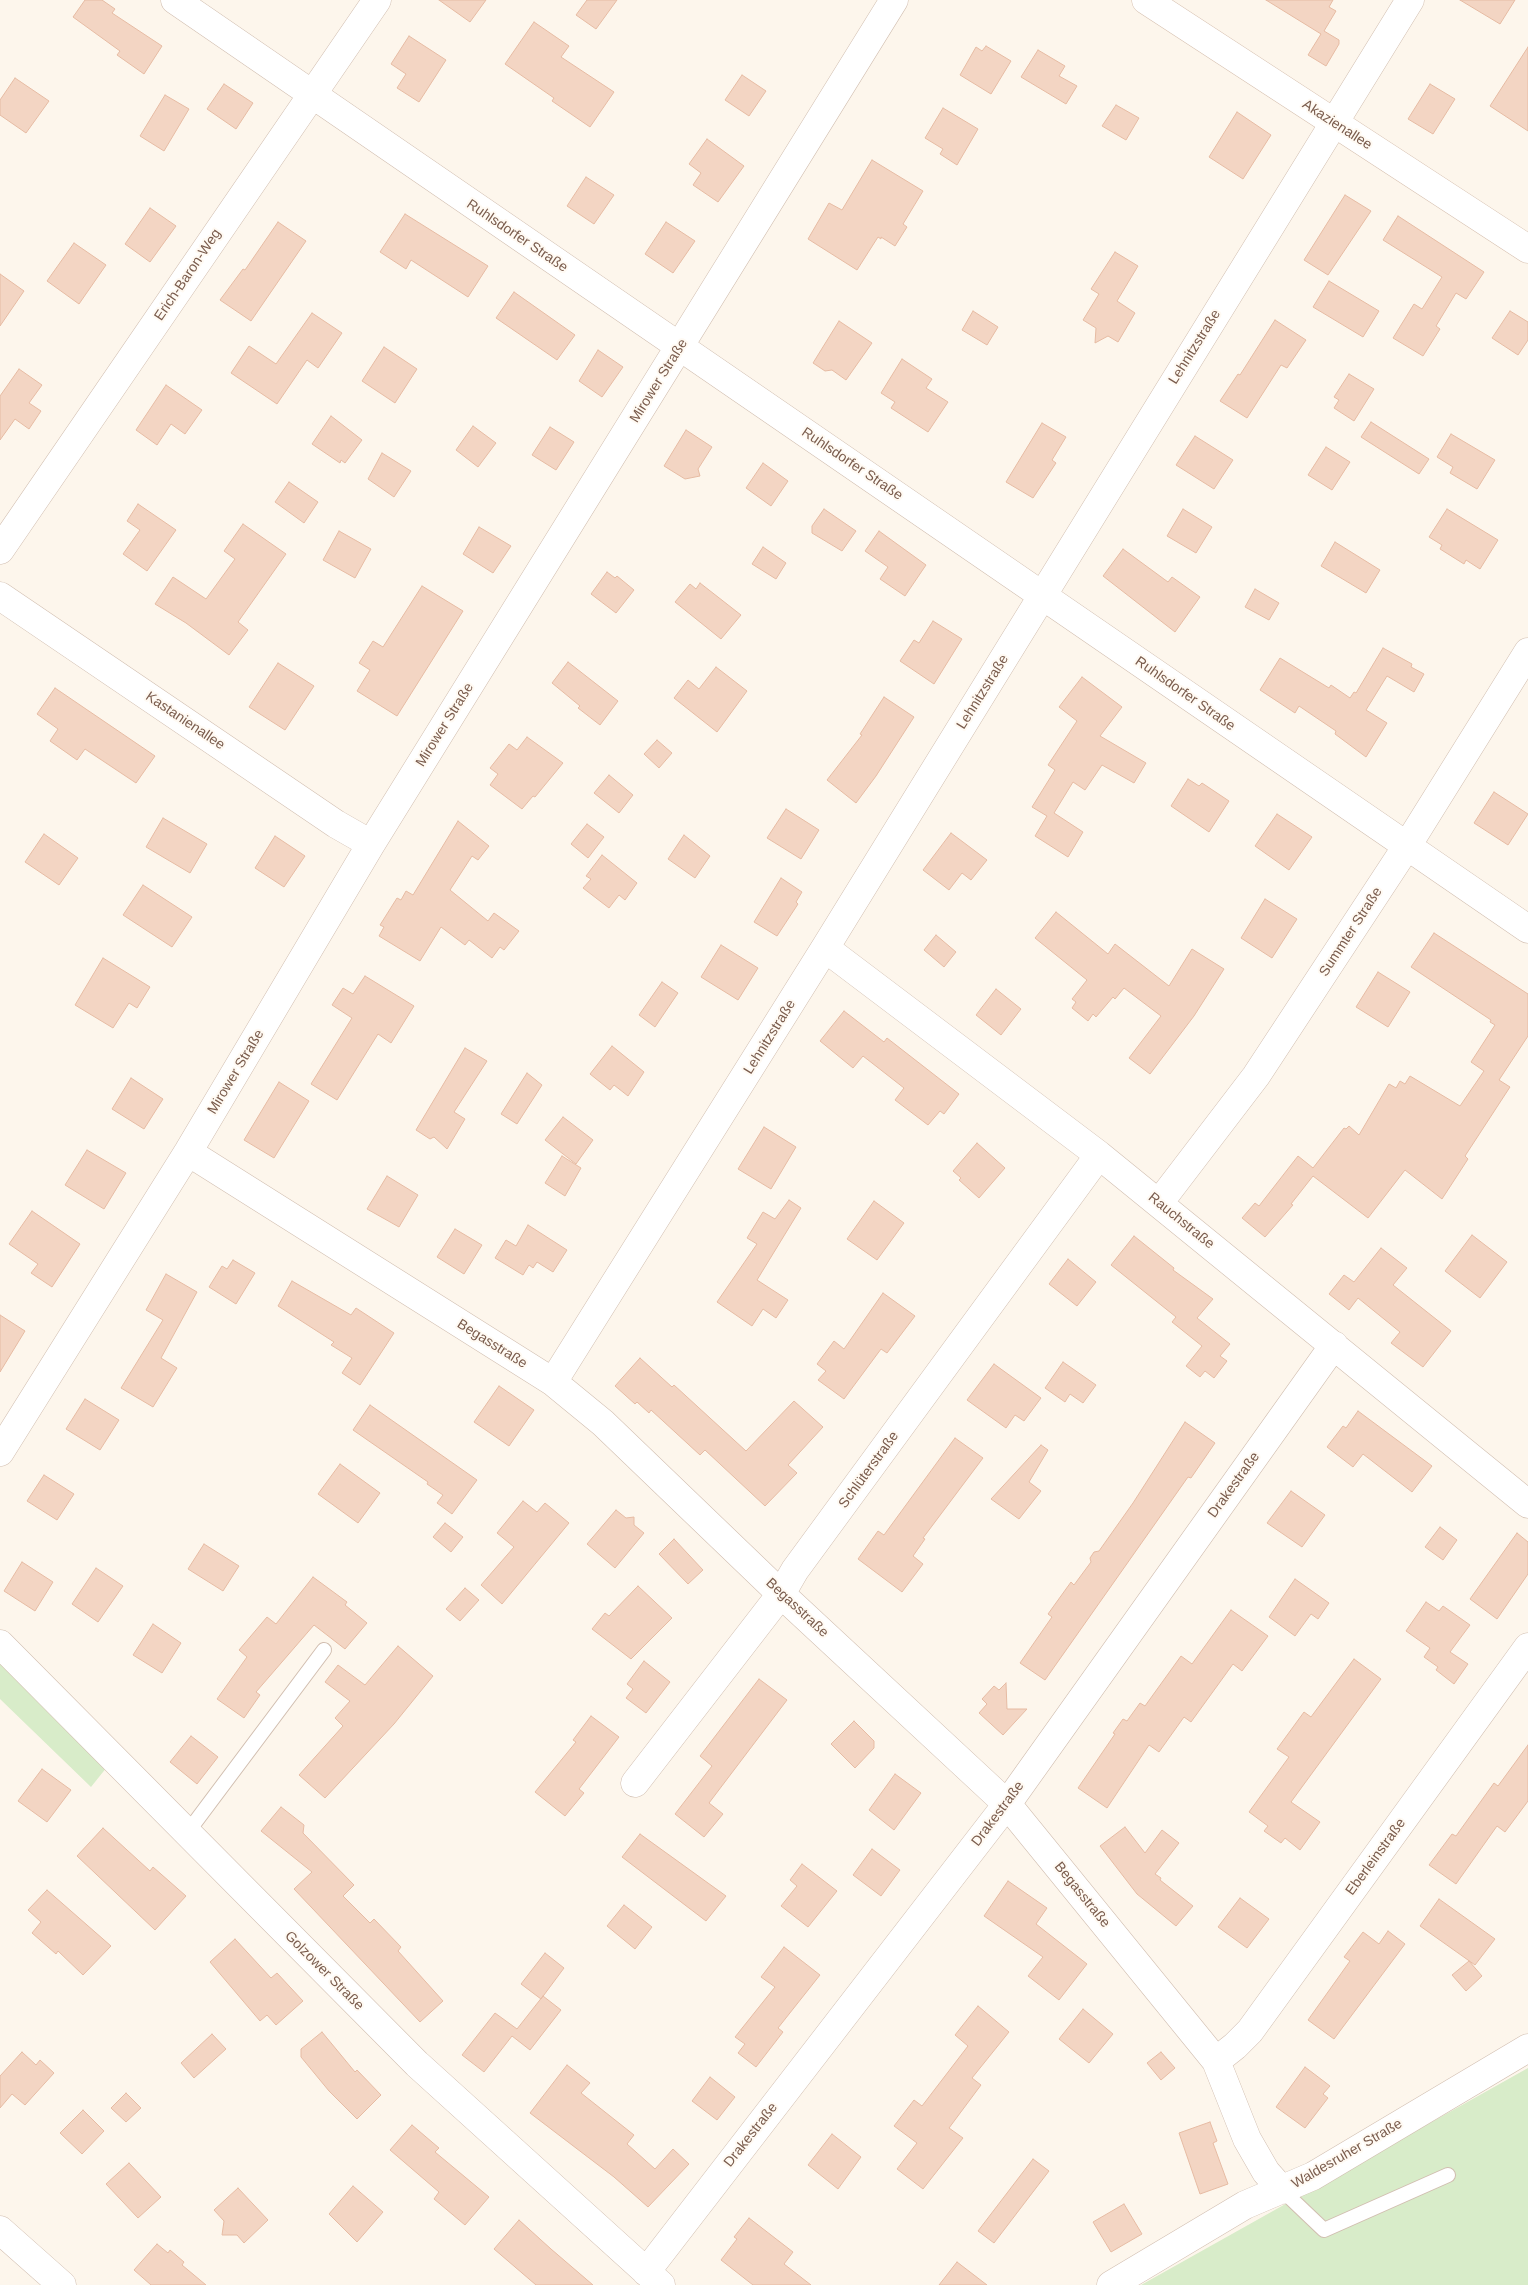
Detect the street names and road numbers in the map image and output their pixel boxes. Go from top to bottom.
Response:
street label: Akazienallee [1299,96,1375,154]
street label: Ruhlsdorfer Straße [463,196,571,276]
street label: Erich-Baron-Weg [151,226,225,324]
street label: Lehnitzstraße [1165,307,1225,387]
street label: Mirower Straße [627,336,691,426]
street label: Ruhlsdorfer Straße [798,424,906,504]
street label: Lehnitzstraße [953,652,1013,732]
street label: Ruhlsdorfer Straße [1132,653,1238,735]
street label: Mirower Straße [413,680,477,770]
street label: Kastanienallee [142,688,228,754]
street label: Summter Straße [1316,884,1386,980]
street label: Lehnitzstraße [740,997,800,1077]
street label: Mirower Straße [204,1027,268,1117]
street label: Rauchstraße [1145,1189,1217,1253]
street label: Begasstraße [454,1316,530,1372]
street label: Schlüterstraße [835,1428,903,1512]
street label: Drakestraße [1205,1449,1263,1521]
street label: Begasstraße [762,1575,832,1641]
street label: Drakestraße [968,1778,1028,1850]
street label: Eberleinstraße [1342,1815,1410,1899]
street label: Begasstraße [1050,1859,1114,1931]
street label: Golzower Straße [281,1928,367,2014]
street label: Drakestraße [721,2099,781,2171]
street label: Waldesruher Straße [1289,2116,1405,2192]

